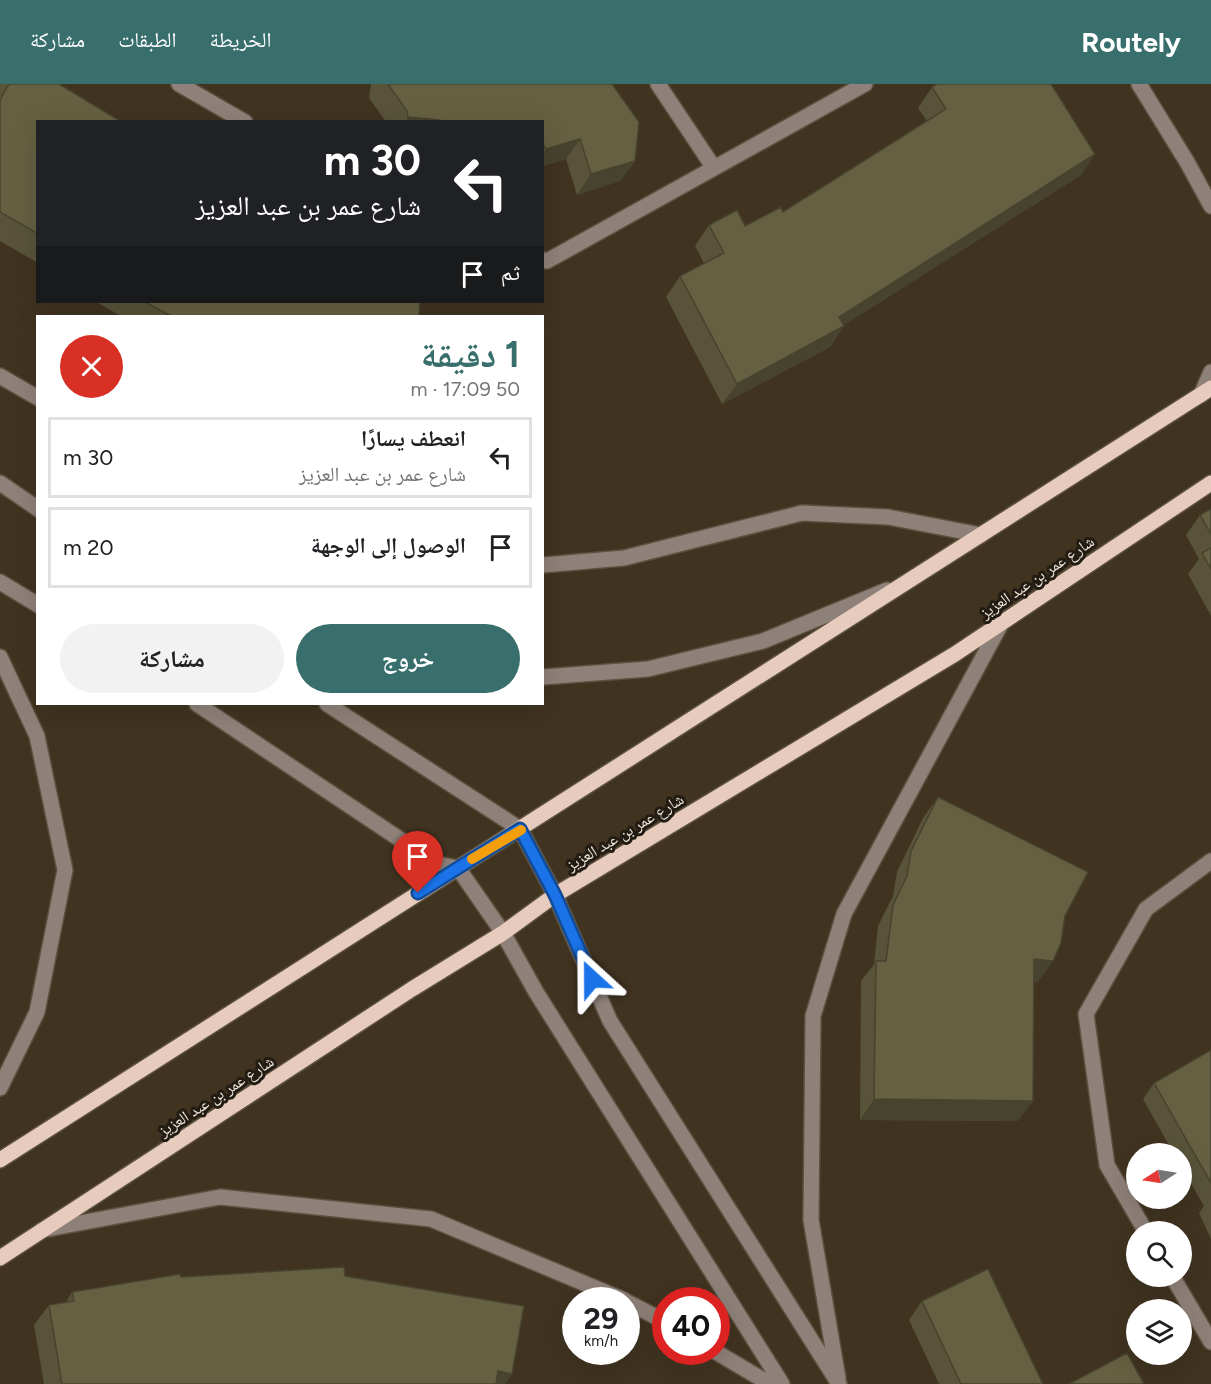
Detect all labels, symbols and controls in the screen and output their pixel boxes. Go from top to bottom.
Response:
text: Routely [1081,25,1181,59]
text: مشاركة [30,27,85,52]
text: الطبقات [118,27,177,52]
text: الخريطة [210,27,271,52]
text: 30 m [324,135,421,186]
icon: left [442,144,520,222]
text: شارع عمر بن عبد العزيز [195,189,421,222]
icon: arrive [456,258,489,291]
text: ثم [501,259,520,286]
text: 1 دقيقة [421,333,520,376]
button: close [60,335,123,398]
text: 50 m · 17:09 [411,377,520,401]
text: انعطف يسارًا [361,425,466,452]
icon: left [484,441,517,474]
text: 30 m [63,444,113,471]
text: شارع عمر بن عبد العزيز [299,462,466,486]
icon: arrive [484,531,517,564]
text: الوصول إلى الوجهة [311,532,466,559]
street label: شارع عمر بن عبد العزيز [975,532,1098,624]
text: 20 m [63,534,114,561]
button: مشاركة [60,624,284,693]
button: خروج [296,624,520,693]
street label: شارع عمر بن عبد العزيز [562,789,688,876]
pin [392,831,443,893]
icon: arrive [401,840,434,873]
position arrow [560,947,624,1011]
street label: شارع عمر بن عبد العزيز [154,1052,278,1142]
north arrow [1126,1143,1192,1209]
map controls [1126,1143,1192,1365]
button: search [1126,1221,1192,1287]
speed limit sign: 40 [652,1287,730,1365]
button: layers [1126,1299,1192,1365]
text: 29 [584,1300,618,1337]
text: km/h [584,1332,618,1350]

